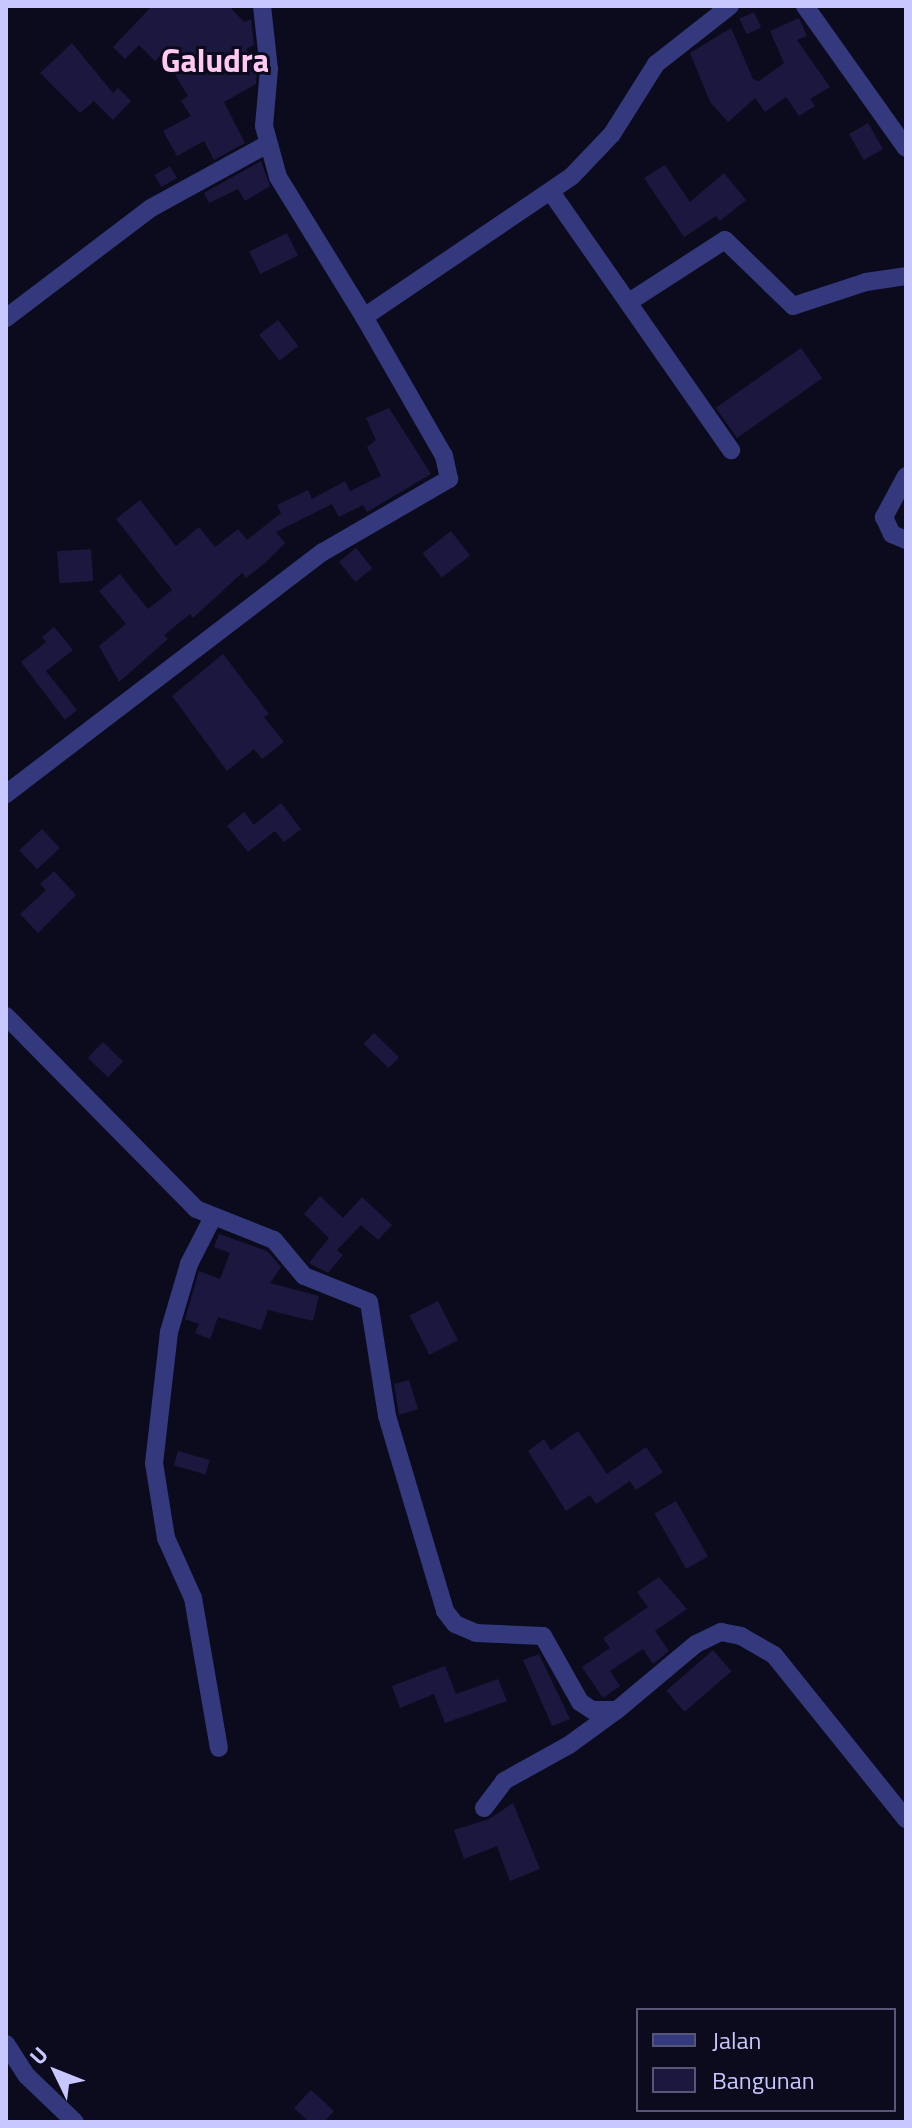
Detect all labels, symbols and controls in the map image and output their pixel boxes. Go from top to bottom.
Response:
district label: Galudra [161,41,269,79]
legend [636,2008,896,2112]
text: Jalan [712,2022,761,2058]
north arrow [16,2032,96,2112]
text: U [21,2039,56,2072]
text: Bangunan [712,2062,815,2098]

